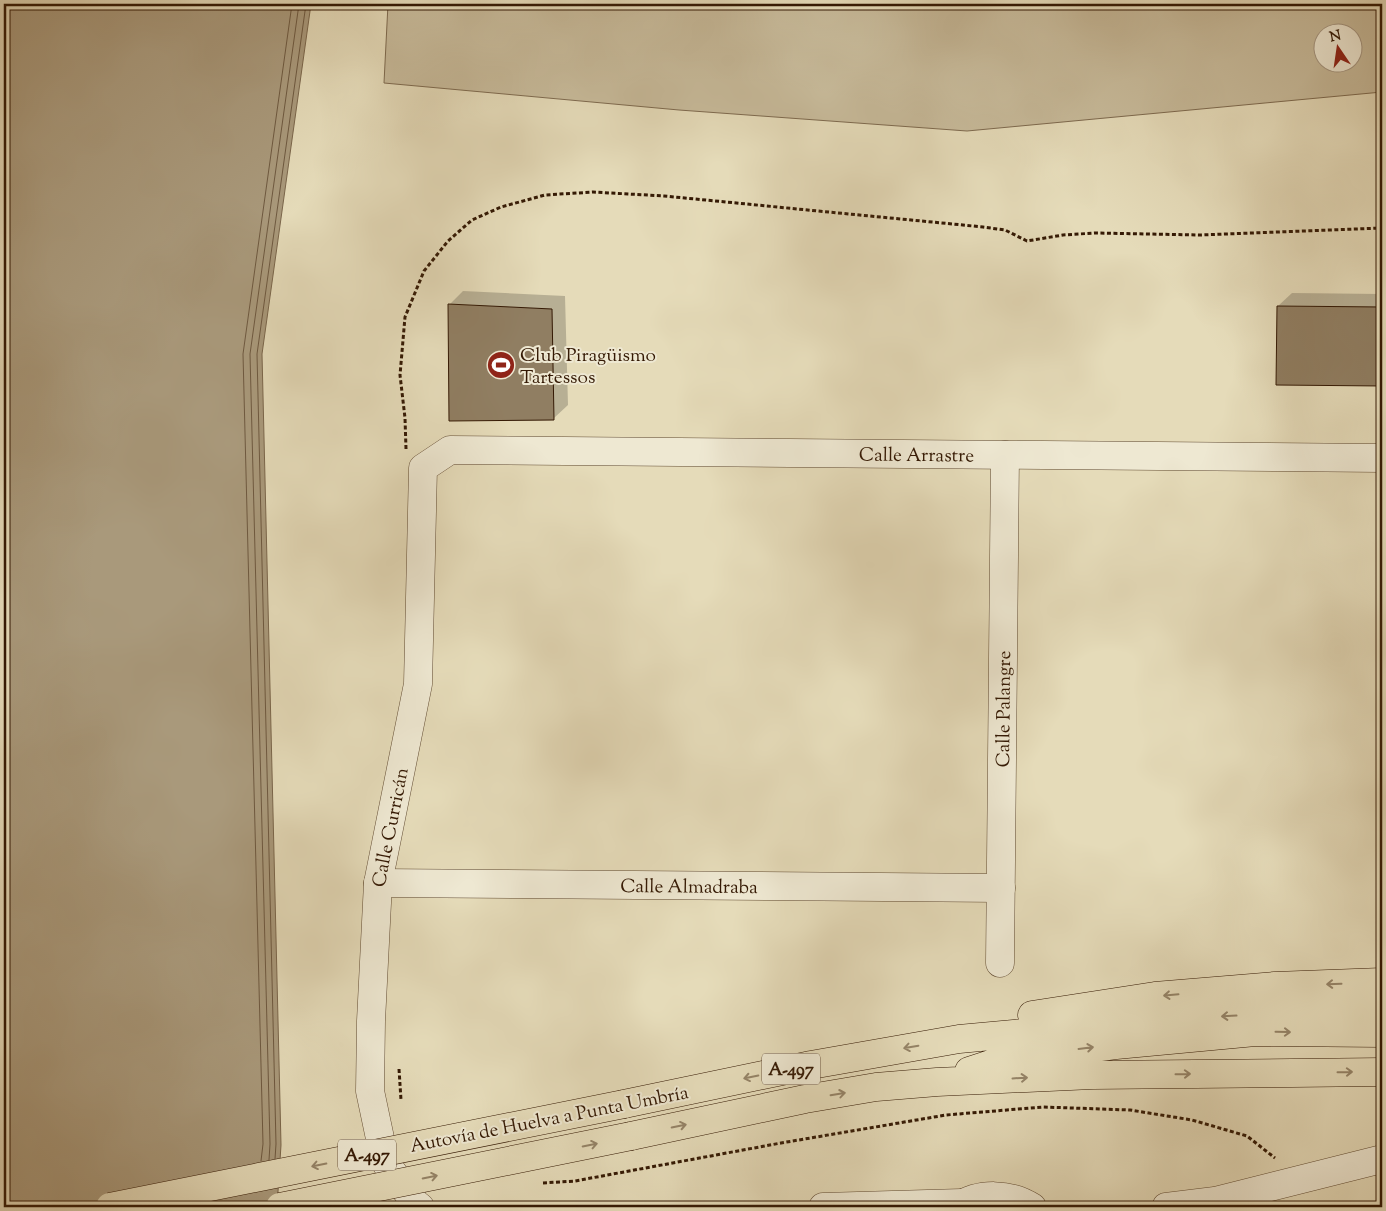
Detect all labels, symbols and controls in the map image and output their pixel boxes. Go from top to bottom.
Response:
north arrow [1314,22,1364,72]
text: N [1328,26,1343,48]
place label: Club Piragüismo Tartessos [520,343,656,392]
sports icon: Club Piragüismo Tartessos [486,350,516,380]
street label: Calle Arrastre [859,443,974,470]
street label: Calle Palangre [991,650,1019,768]
street label: Calle Curricán [366,765,417,890]
street label: Calle Almadraba [620,874,758,902]
one-way arrow [1326,979,1342,988]
one-way arrow [1164,990,1180,999]
one-way arrow [1221,1011,1237,1020]
one-way arrow [1274,1027,1290,1037]
one-way arrow [903,1043,919,1053]
one-way arrow [1078,1043,1094,1053]
road number: A-497 [762,1054,820,1084]
one-way arrow [1337,1067,1353,1077]
one-way arrow [1174,1069,1191,1079]
one-way arrow [744,1073,760,1082]
one-way arrow [1012,1073,1028,1083]
street label: Autovía de Huelva a Punta Umbría [408,1080,691,1161]
one-way arrow [830,1088,846,1098]
one-way arrow [671,1121,687,1130]
one-way arrow [581,1139,597,1149]
road number: A-497 [338,1140,396,1170]
one-way arrow [311,1161,327,1170]
one-way arrow [422,1171,438,1181]

